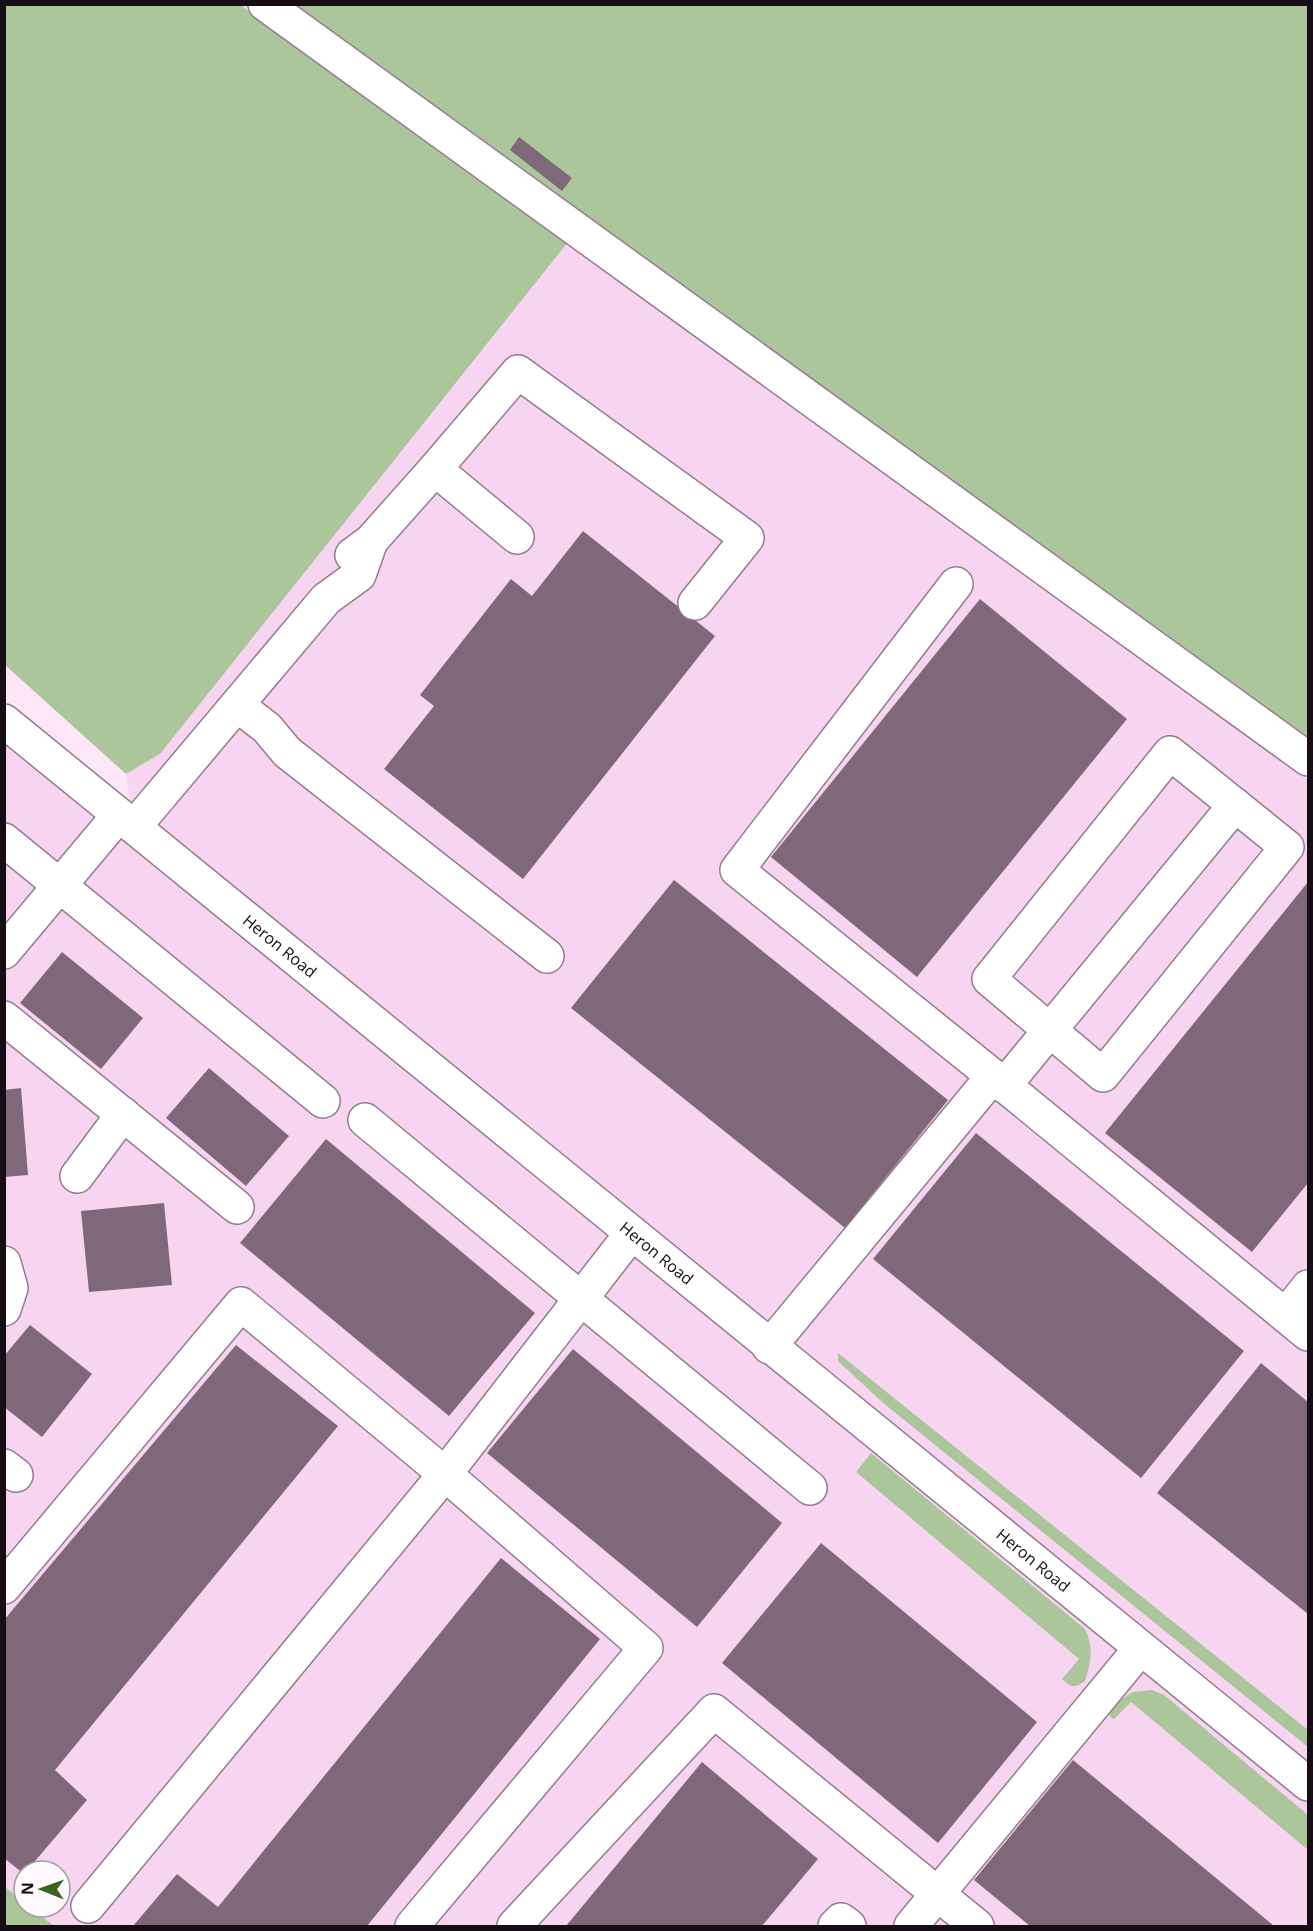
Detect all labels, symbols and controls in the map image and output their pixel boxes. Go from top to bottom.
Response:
street label: Heron Road [238,909,321,983]
street label: Heron Road [615,1216,698,1290]
street label: Heron Road [992,1523,1075,1597]
north arrow [12,1859,72,1919]
text: N [16,1882,38,1895]

